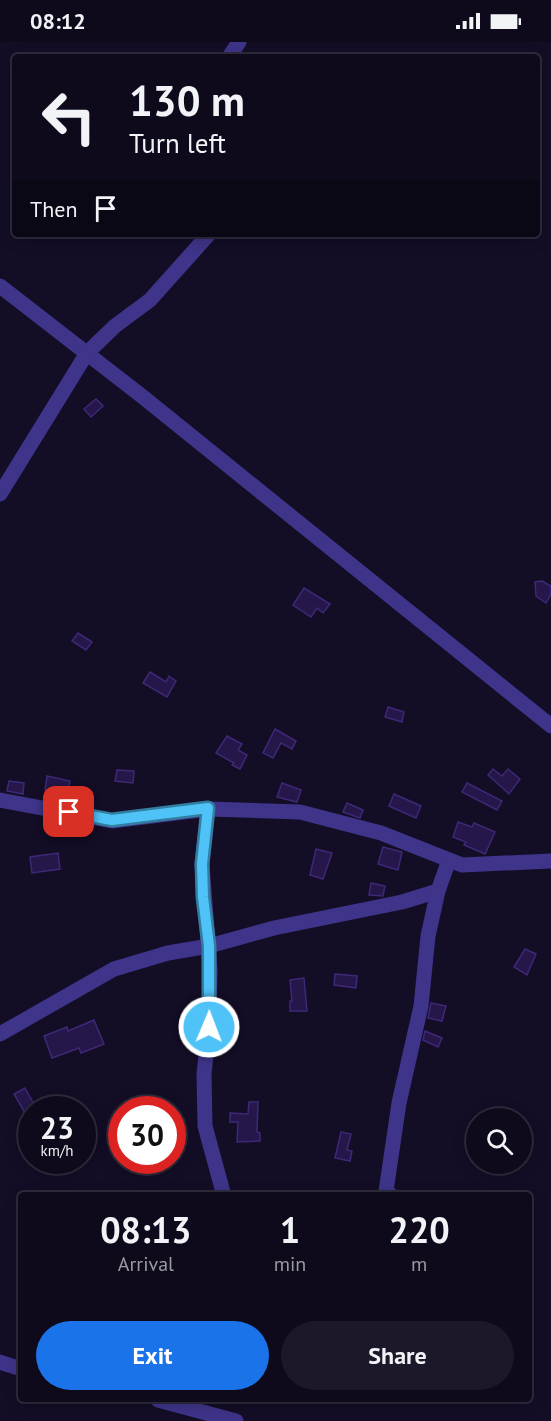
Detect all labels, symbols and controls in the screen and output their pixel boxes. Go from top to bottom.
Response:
text: 08:12 [30,7,86,35]
text: 130 m [129,73,245,128]
icon: left [30,78,108,156]
text: Turn left [129,126,226,160]
icon: arrive [89,192,122,225]
text: Then [30,195,77,223]
pin [43,786,94,837]
icon: arrive [52,795,85,828]
position arrow [177,995,241,1059]
speed limit sign: 30 [108,1096,186,1174]
text: 23 [40,1108,74,1147]
map controls [466,1108,532,1174]
button: search [466,1108,532,1174]
text: km/h [41,1141,73,1160]
text: 08:13 [100,1206,192,1253]
text: 1 [280,1206,300,1253]
text: 220 [389,1206,450,1253]
text: Arrival [118,1251,174,1277]
text: min [274,1251,306,1277]
text: m [411,1251,427,1277]
button: Exit [36,1321,269,1390]
button: Share [281,1321,514,1390]

